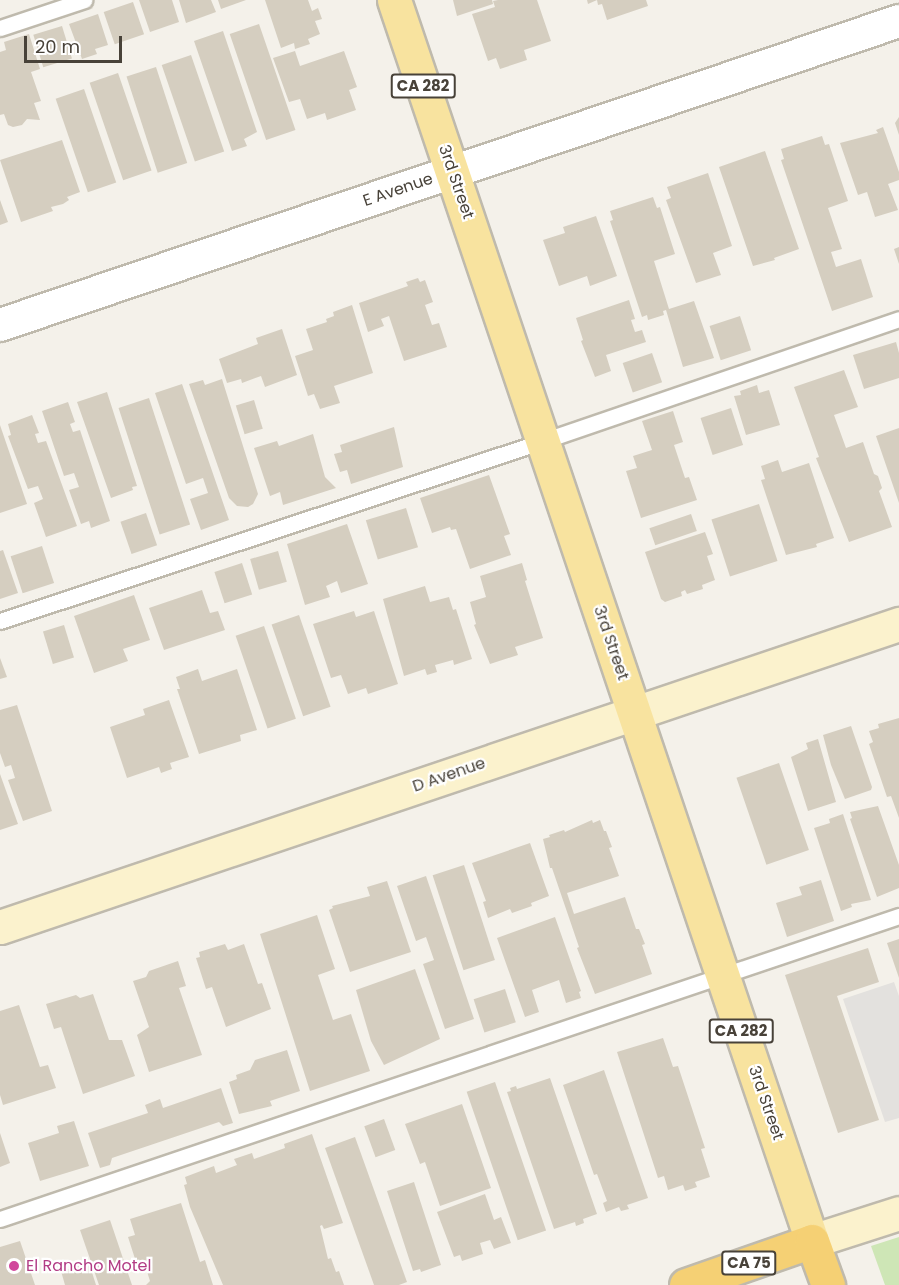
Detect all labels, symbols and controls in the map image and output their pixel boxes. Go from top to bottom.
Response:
scale bar [27,24,124,62]
text: 20 m [35,34,80,59]
road number: CA 282 [390,74,456,98]
street label: 3rd Street [434,142,478,222]
street label: E Avenue [361,169,435,211]
street label: 3rd Street [589,603,633,683]
street label: D Avenue [410,754,488,796]
road number: CA 282 [708,1019,774,1043]
street label: 3rd Street [744,1063,788,1143]
road number: CA 75 [720,1251,777,1275]
place label: El Rancho Motel [26,1256,151,1276]
marker: El Rancho Motel [7,1259,21,1273]

